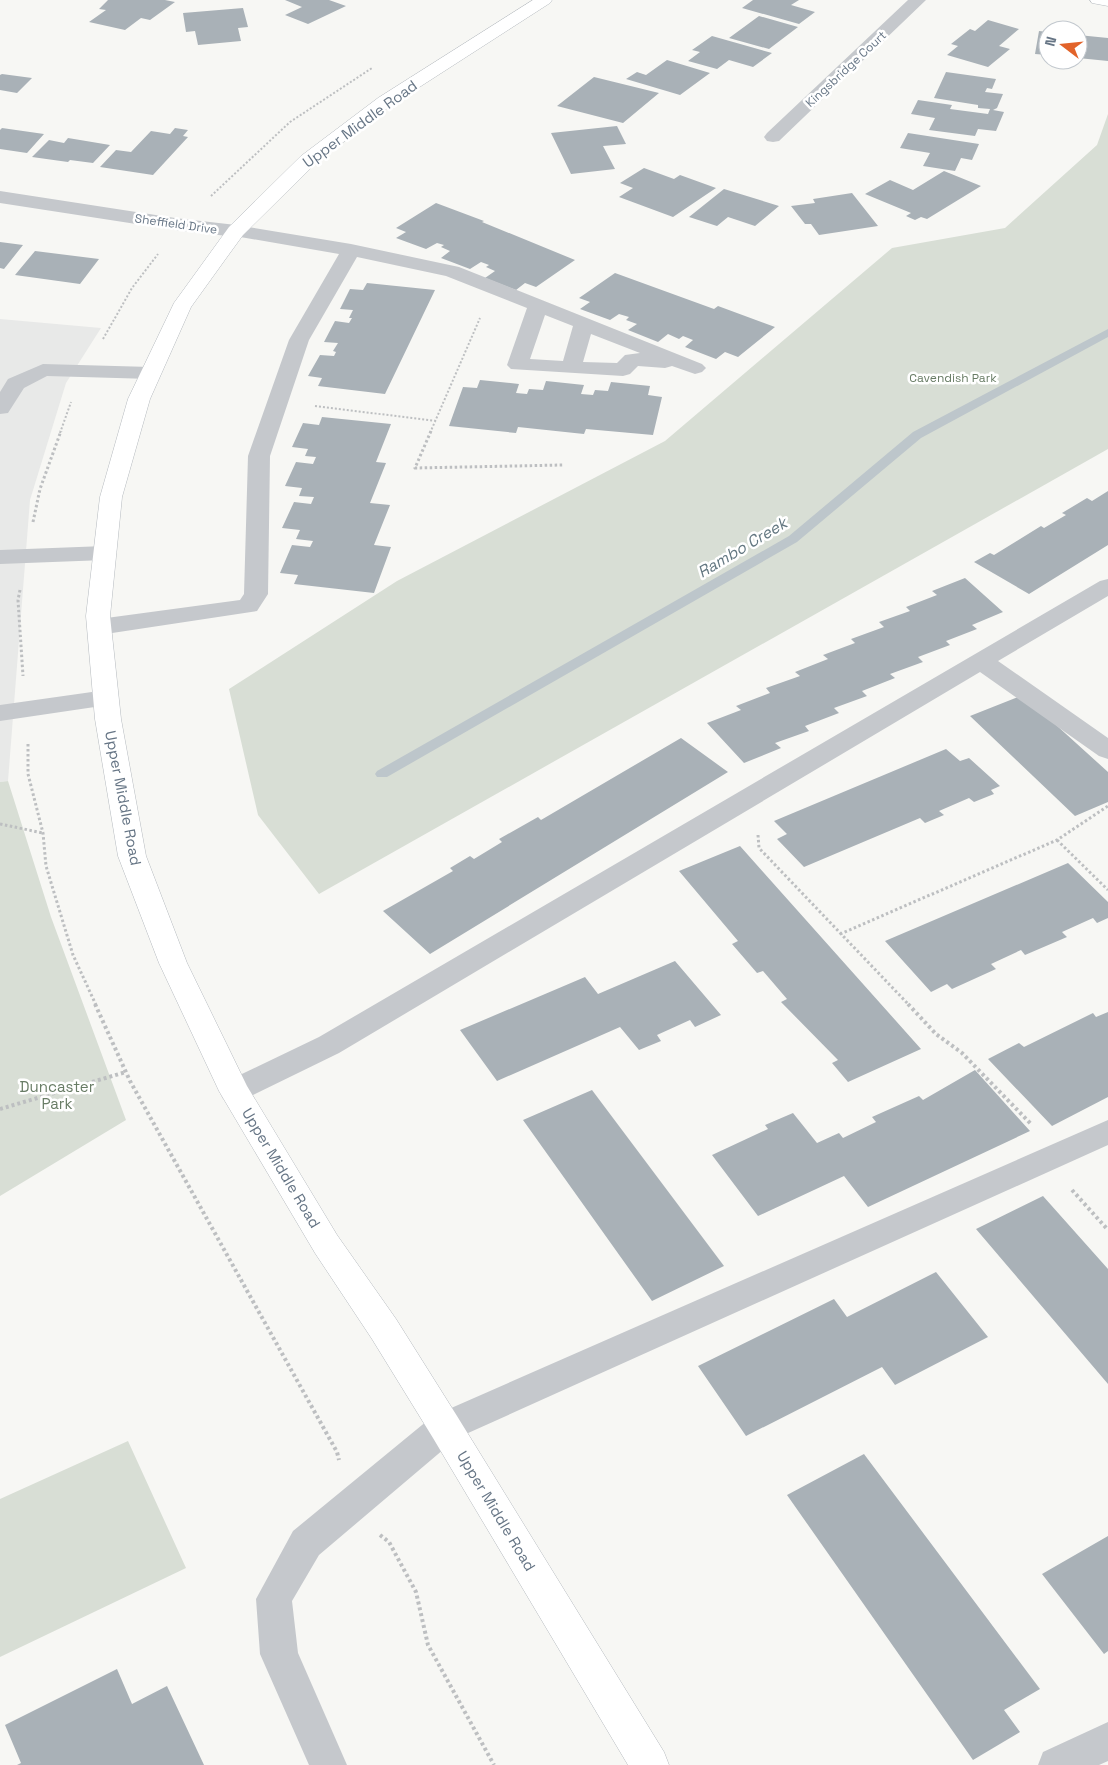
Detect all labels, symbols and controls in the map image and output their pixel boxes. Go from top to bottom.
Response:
north arrow [1038,20,1088,70]
street label: Kingsbridge Court [802,27,890,111]
text: N [1041,34,1060,48]
street label: Upper Middle Road [299,76,421,172]
street label: Sheffield Drive [134,210,218,238]
park label: Cavendish Park [909,370,997,386]
water label: Rambo Creek [694,511,793,582]
street label: Upper Middle Road [101,729,146,867]
park label: Duncaster Park [20,1077,95,1113]
street label: Upper Middle Road [238,1104,325,1231]
street label: Upper Middle Road [453,1447,540,1574]

